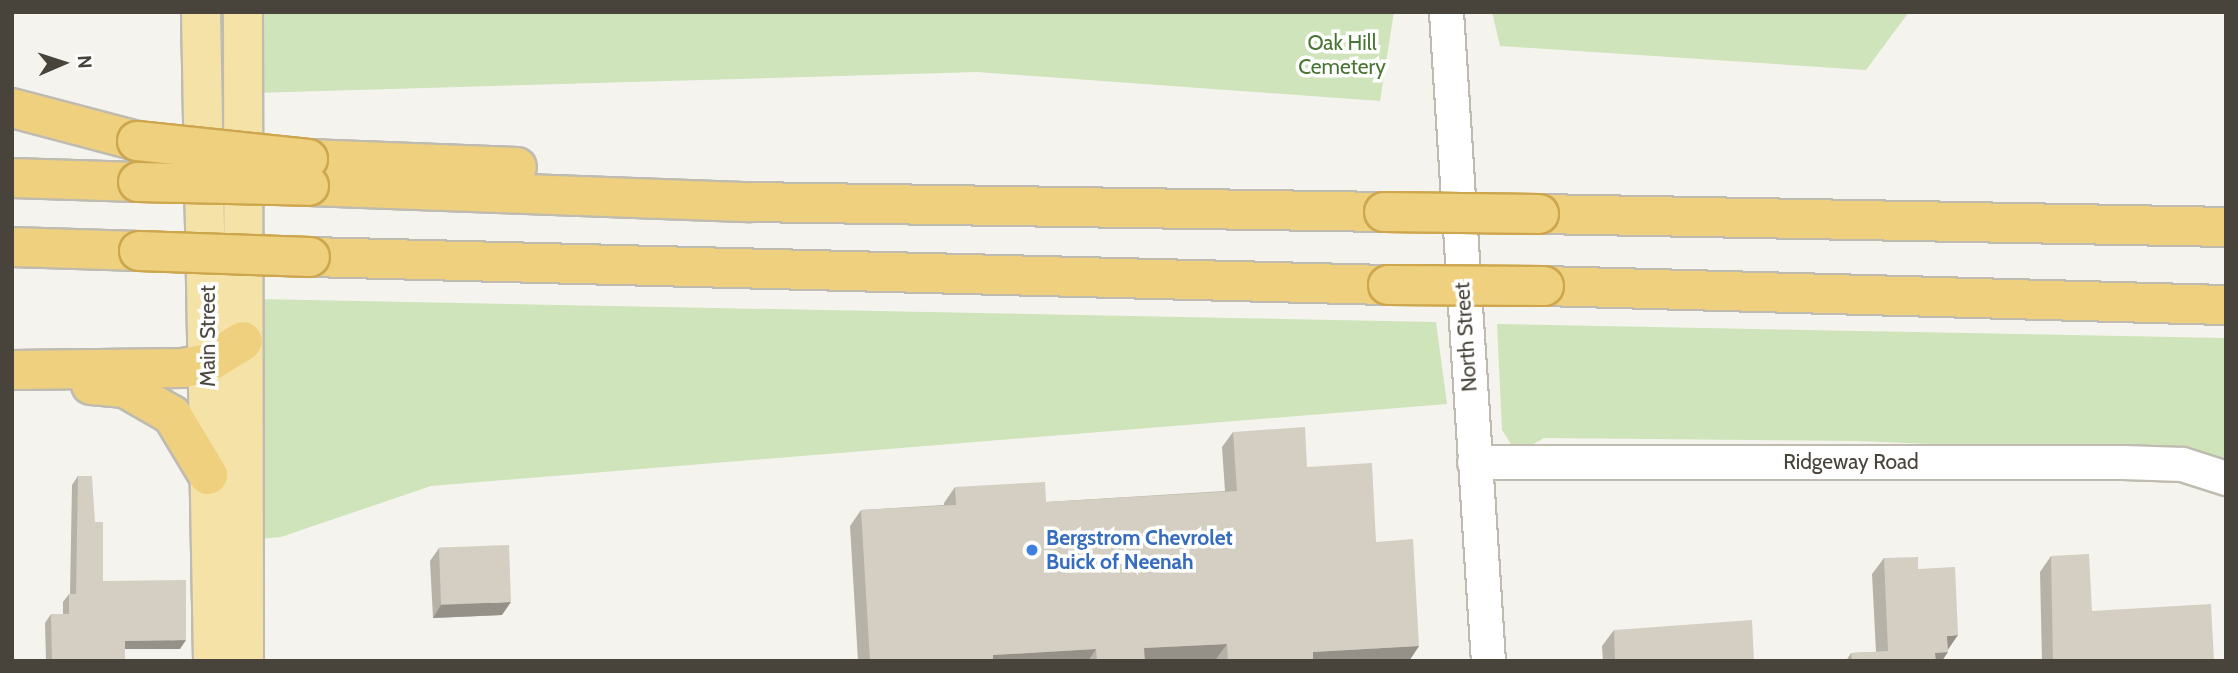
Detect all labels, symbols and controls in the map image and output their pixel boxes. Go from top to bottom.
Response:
north arrow [28,28,98,98]
park label: Oak Hill Cemetery [1298,30,1386,80]
text: N [73,55,96,69]
street label: North Street [1450,281,1482,393]
street label: Main Street [195,285,221,387]
street label: Ridgeway Road [1783,449,1919,475]
place label: Bergstrom Chevrolet Buick of Neenah [1046,525,1233,575]
marker: Bergstrom Chevrolet Buick of Neenah [1024,542,1040,558]

